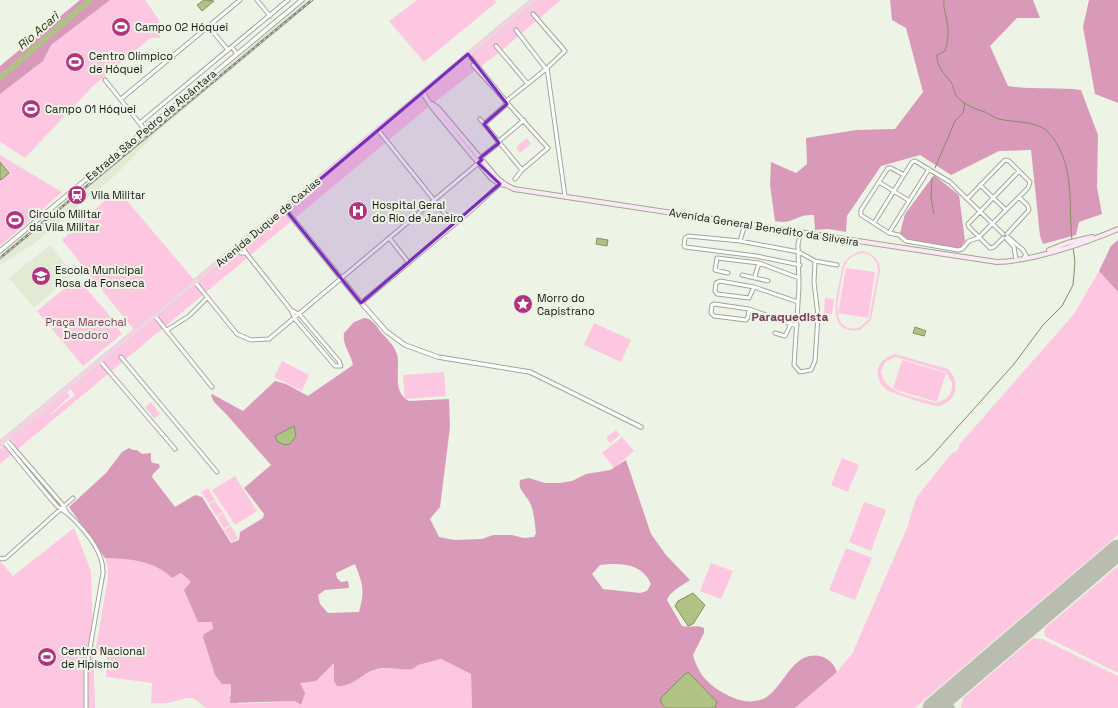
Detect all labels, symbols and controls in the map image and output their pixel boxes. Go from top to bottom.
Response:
water label: Rio Acari [14,7,64,53]
sports icon: Campo 02 Hóquei [110,16,132,38]
place label: Campo 02 Hóquei [135,20,228,34]
place label: Centro Olímpico de Hóquei [89,49,173,76]
sports icon: Centro Olímpico de Hóquei [64,51,86,73]
street label: Estrada São Pedro de Alcântara [83,66,220,184]
sports icon: Campo 01 Hóquei [20,98,42,120]
place label: Campo 01 Hóquei [45,102,136,116]
street label: Avenida Duque de Caxias [213,174,324,270]
station icon: Vila Militar [66,184,88,206]
place label: Vila Militar [91,188,145,202]
place label: Hospital Geral do Rio de Janeiro [372,198,464,225]
hospital icon: Hospital Geral do Rio de Janeiro [347,200,369,222]
street label: Avenida General Benedito da Silveira [668,205,861,249]
place label: Círculo Militar da Vila Militar [29,207,101,234]
sports icon: Círculo Militar da Vila Militar [4,209,26,231]
place label: Escola Municipal Rosa da Fonseca [55,263,145,290]
school or university icon: Escola Municipal Rosa da Fonseca [30,265,52,287]
place label: Morro do Capistrano [537,291,595,318]
place icon: Morro do Capistrano [512,293,534,315]
district label: Paraquedista [752,309,829,325]
park label: Praça Marechal Deodoro [45,315,127,342]
place label: Centro Nacional de Hipismo [61,644,145,671]
sports icon: Centro Nacional de Hipismo [36,646,58,668]

